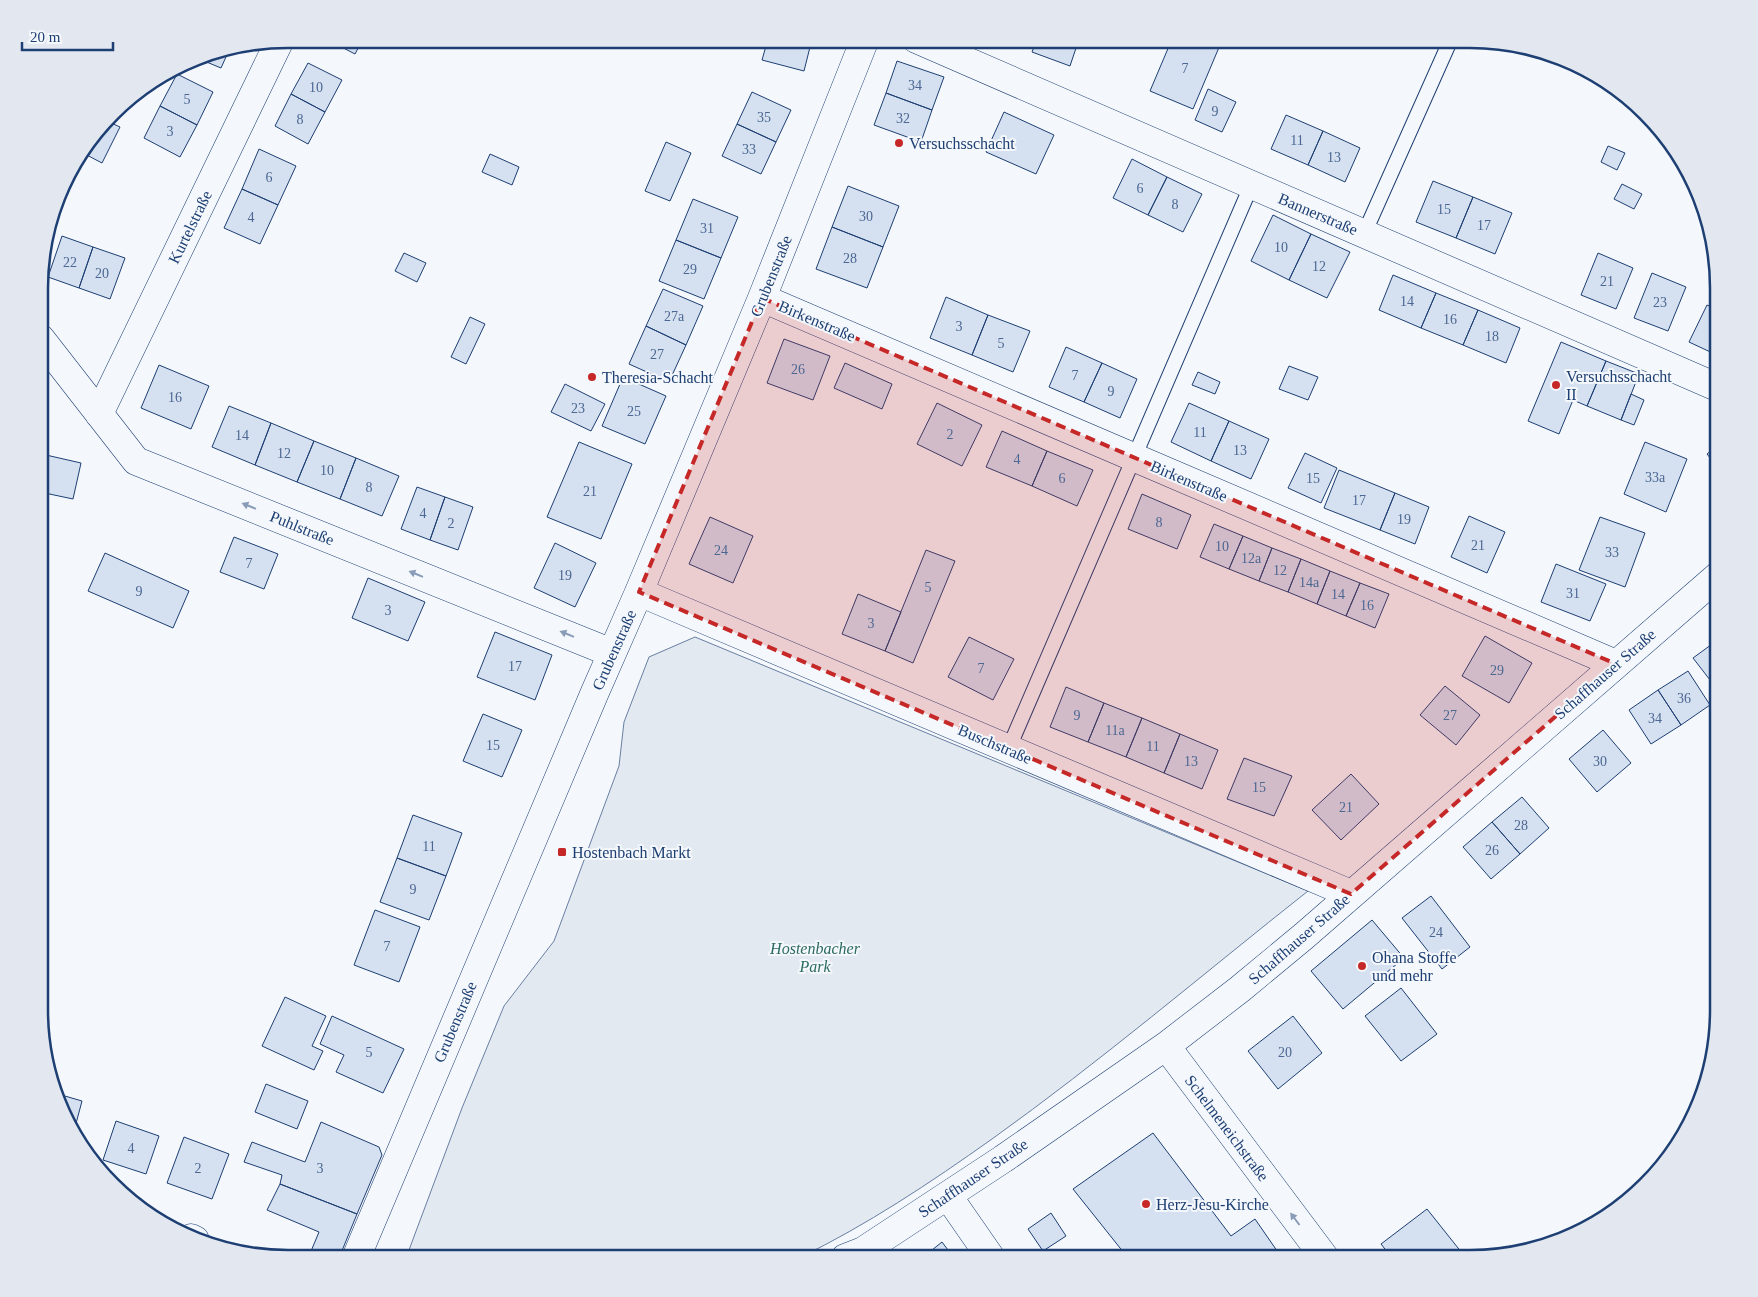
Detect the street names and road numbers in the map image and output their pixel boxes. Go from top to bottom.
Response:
street label: Kurtelstraße [165,188,215,266]
street label: Bannerstraße [1276,190,1360,238]
street label: Grubenstraße [747,233,795,319]
street label: Birkenstraße [776,297,858,345]
street label: Birkenstraße [1148,457,1230,505]
street label: Puhlstraße [268,507,336,549]
street label: Grubenstraße [589,607,639,693]
street label: Schaffhauser Straße [1551,626,1659,722]
street label: Buschstraße [956,721,1034,767]
street label: Schaffhauser Straße [1245,891,1353,987]
street label: Grubenstraße [430,979,480,1065]
street label: Schelmeneichstraße [1182,1072,1272,1184]
street label: Schaffhauser Straße [915,1135,1031,1221]

